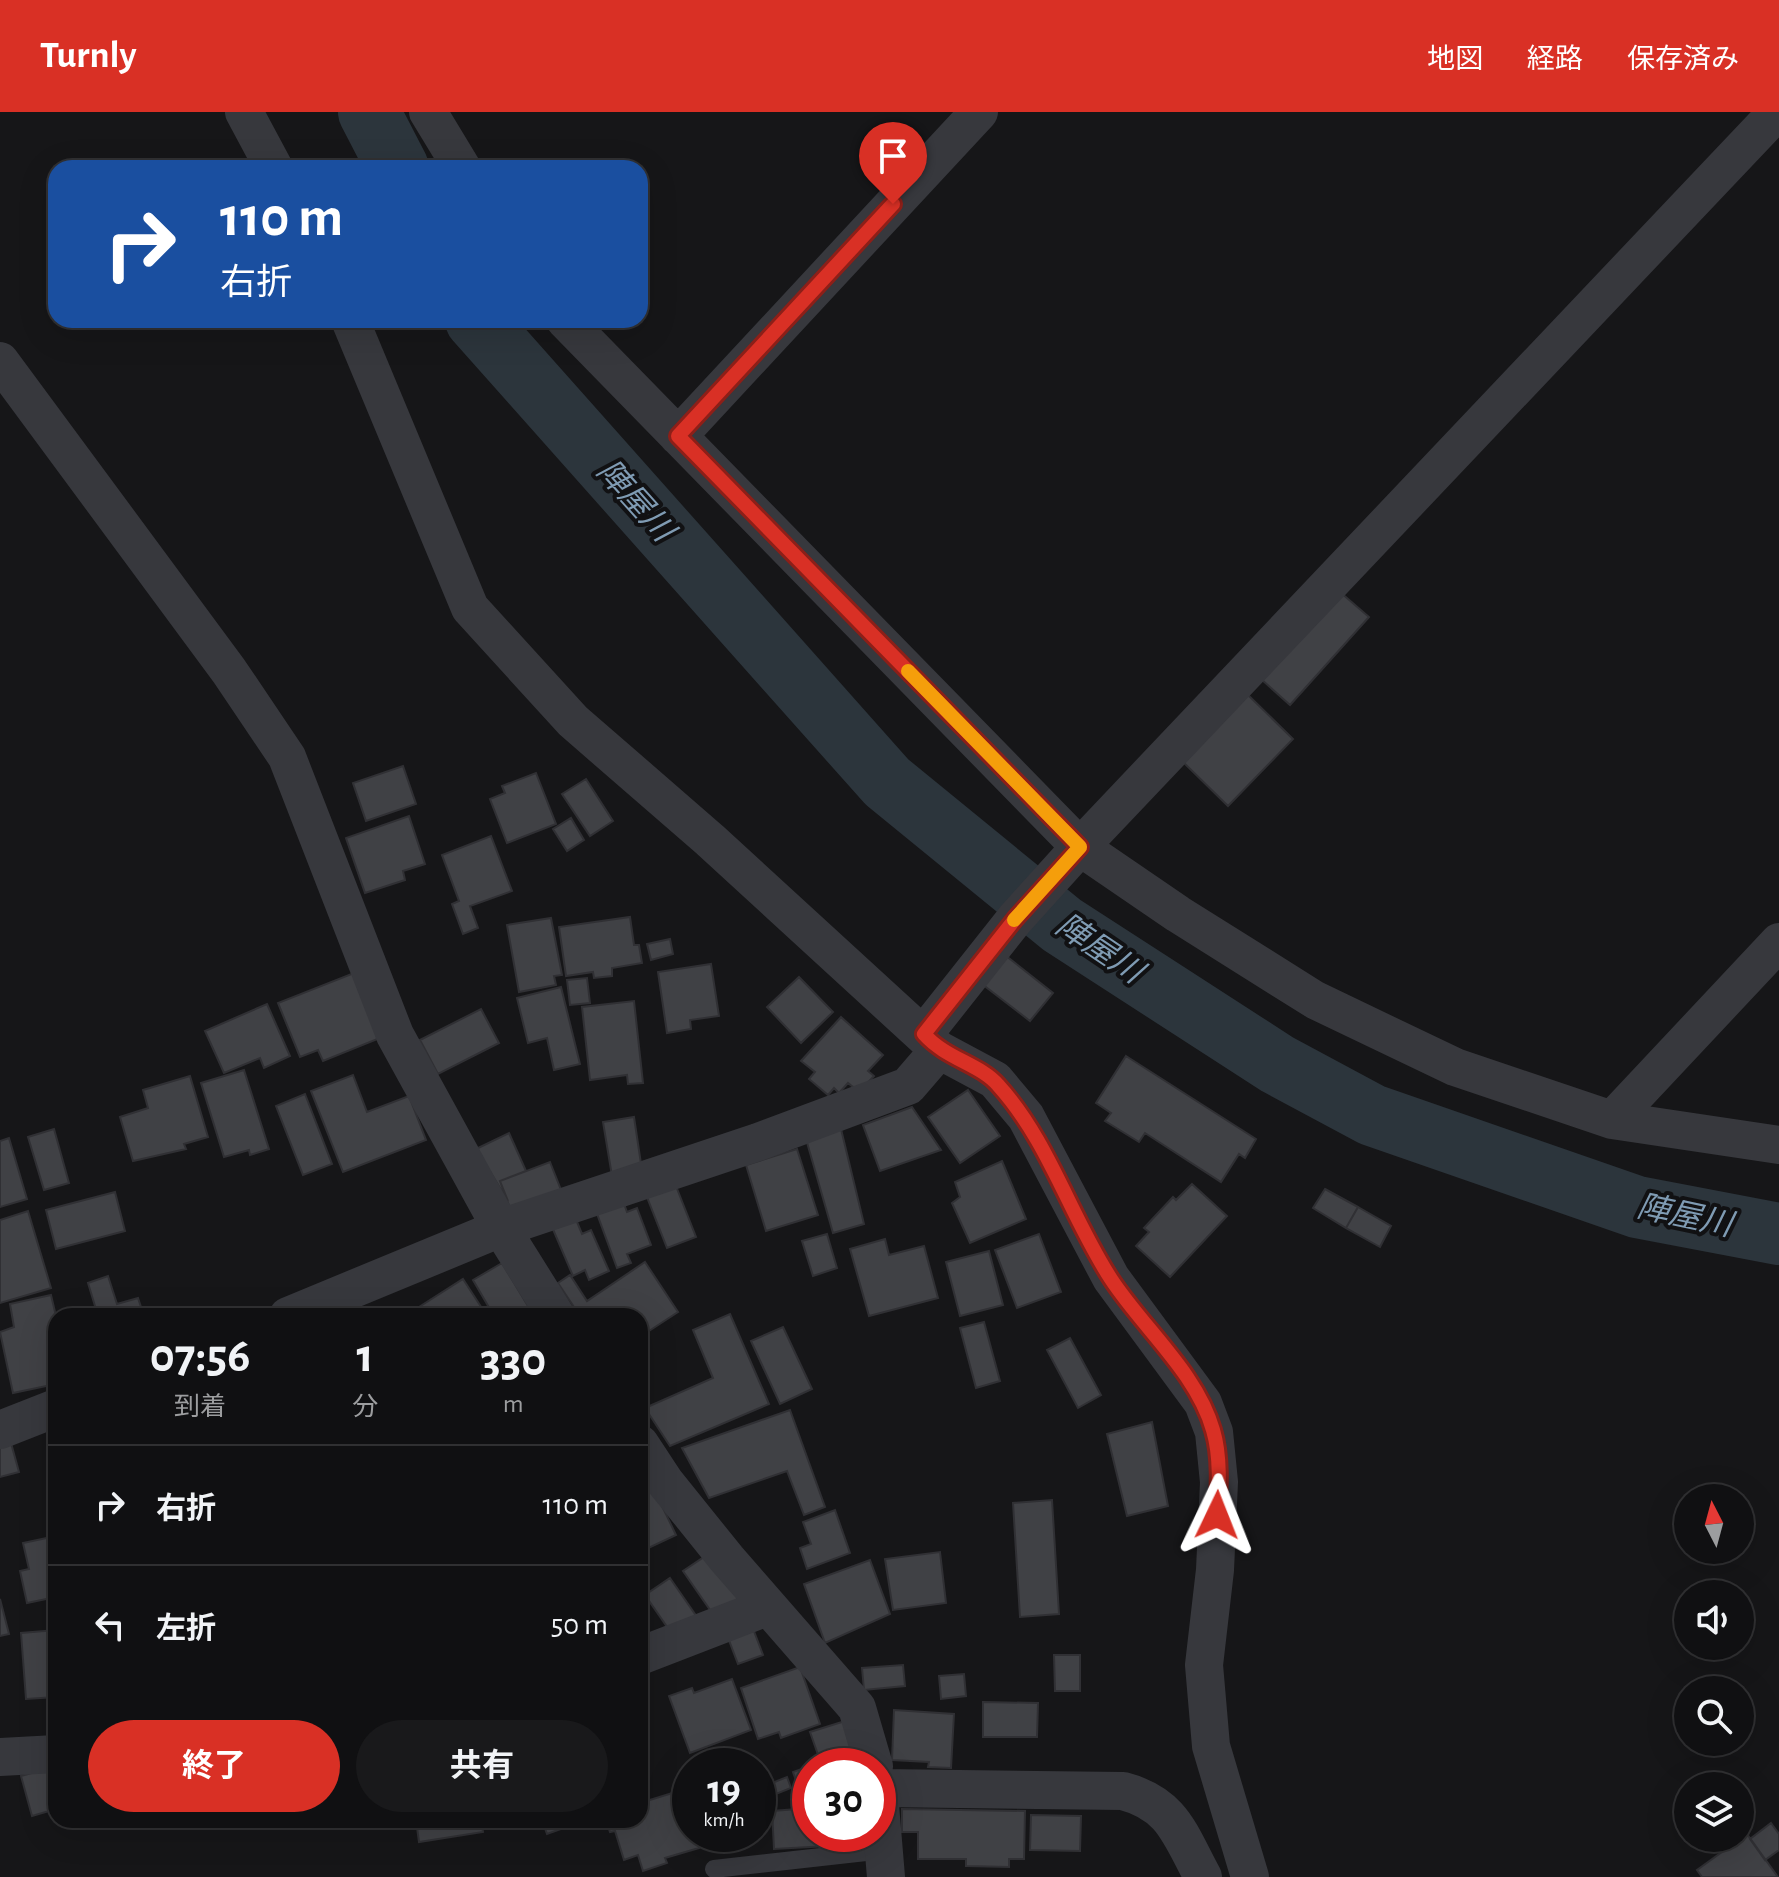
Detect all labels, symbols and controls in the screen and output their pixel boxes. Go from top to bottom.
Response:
text: Turnly [40,37,136,75]
text: 地図 [1427,46,1483,74]
text: 経路 [1527,46,1583,74]
text: 保存済み [1627,46,1739,74]
pin [859,122,927,204]
icon: arrive [871,134,915,178]
text: 110 m [220,190,343,246]
icon: right [88,192,192,296]
text: 右折 [220,265,292,301]
water label: 陣屋川 [591,454,682,549]
water label: 陣屋川 [1051,908,1151,991]
water label: 陣屋川 [1635,1189,1738,1242]
text: 07:56 [150,1333,250,1381]
text: 1 [356,1333,374,1381]
text: 330 [480,1337,546,1385]
text: m [503,1391,523,1417]
text: 到着 [174,1394,226,1420]
text: 分 [352,1394,378,1420]
position arrow [1175,1473,1259,1557]
icon: right [88,1483,132,1527]
north arrow [1674,1484,1754,1564]
map controls [1674,1484,1754,1852]
text: 110 m [543,1490,608,1520]
text: 右折 [156,1494,216,1524]
button: sound [1674,1580,1754,1660]
icon: left [88,1603,132,1647]
text: 50 m [551,1610,608,1640]
text: 左折 [156,1614,216,1644]
button: search [1674,1676,1754,1756]
button: 終了 [88,1720,340,1812]
button: 共有 [356,1720,608,1812]
speed limit sign: 30 [792,1748,896,1852]
text: 19 [707,1770,741,1810]
button: layers [1674,1772,1754,1852]
text: km/h [703,1810,745,1830]

